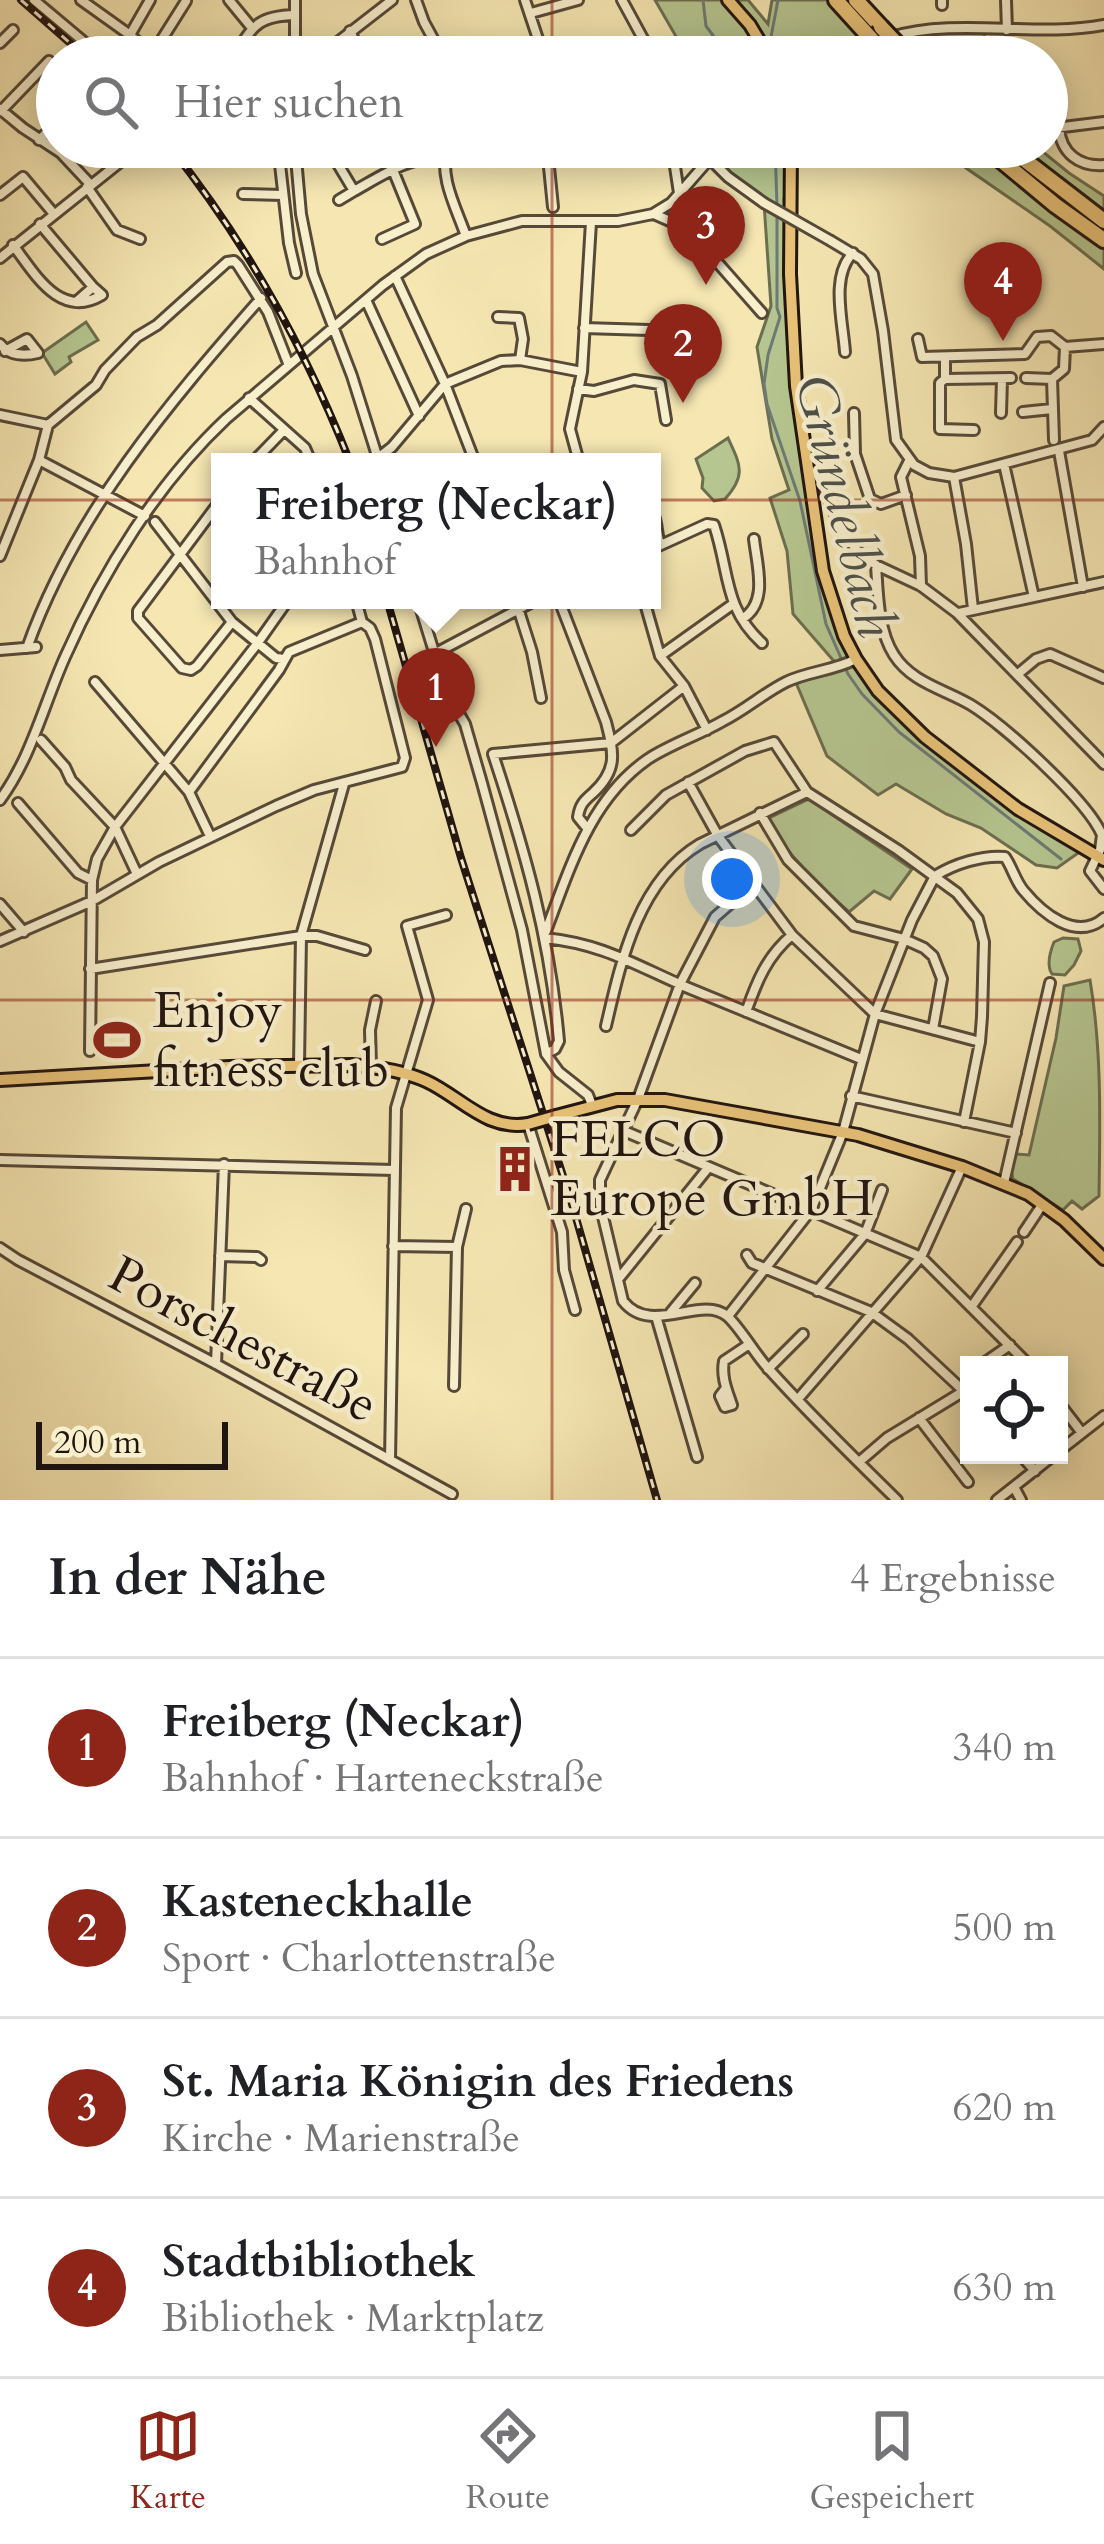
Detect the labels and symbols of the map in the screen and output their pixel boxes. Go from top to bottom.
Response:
pin: 3 [667,186,745,285]
pin: 4 [964,242,1042,341]
pin: 2 [644,304,722,403]
water label: Gründelbach [776,367,912,645]
pin: 1 [397,648,475,747]
your location [702,849,762,909]
place label: Enjoy fitness club [153,976,389,1105]
sports icon: Enjoy fitness club [92,1015,142,1065]
place label: FELCO Europe GmbH [551,1105,874,1234]
building icon: FELCO Europe GmbH [490,1144,540,1194]
street label: Porschestraße [96,1240,390,1440]
scale bar [36,1416,228,1469]

